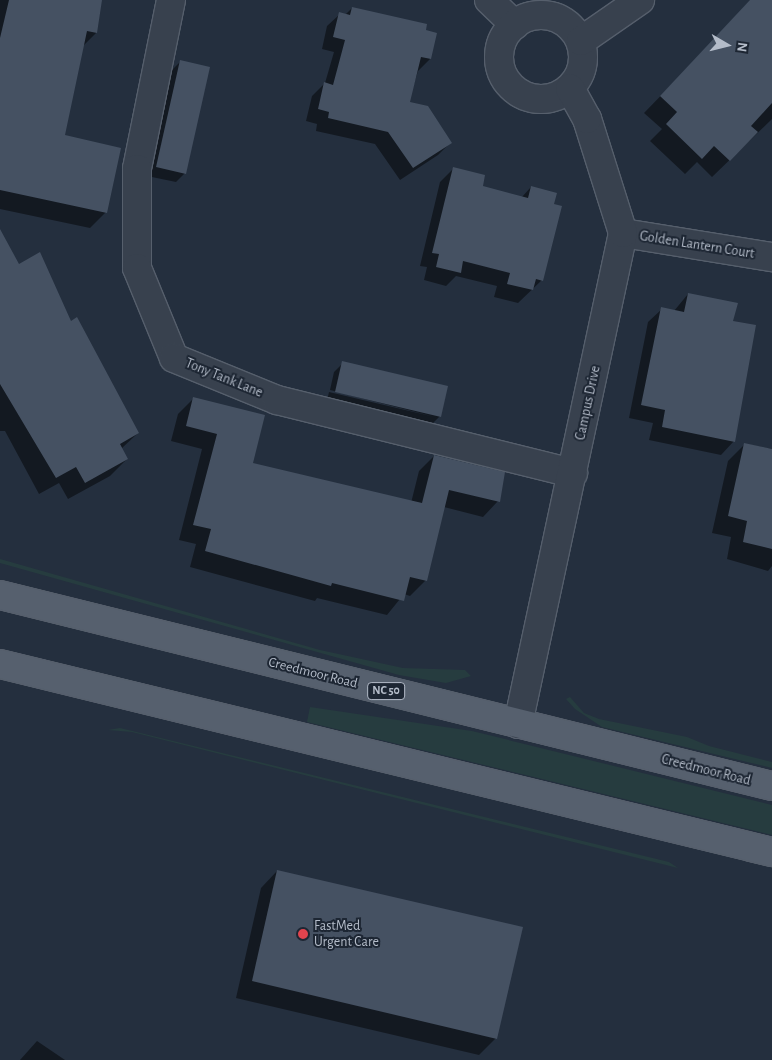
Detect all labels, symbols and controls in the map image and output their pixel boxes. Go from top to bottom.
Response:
north arrow [702,20,752,70]
text: N [734,41,749,53]
street label: Golden Lantern Court [639,228,755,262]
street label: Tony Tank Lane [183,355,265,401]
street label: Campus Drive [572,364,604,442]
street label: Creedmoor Road [267,654,359,692]
road number: NC 50 [366,681,406,700]
street label: Creedmoor Road [660,751,752,789]
place label: FastMed Urgent Care [314,918,379,950]
marker: FastMed Urgent Care [296,927,310,941]

